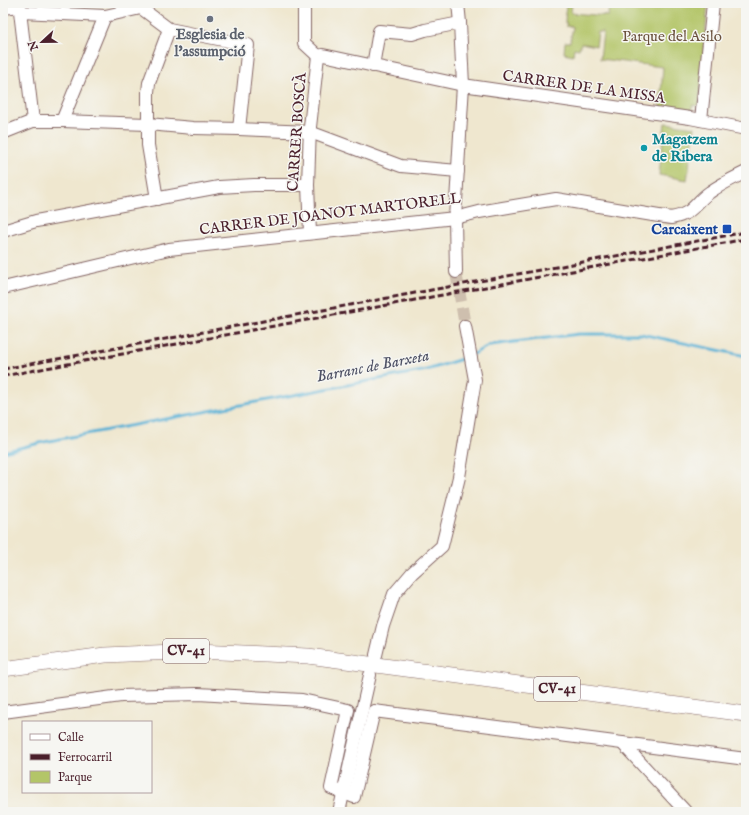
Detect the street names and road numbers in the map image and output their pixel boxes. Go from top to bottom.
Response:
street label: CARRER DE LA MISSA [501,66,667,108]
street label: CARRER BOSCÀ [283,71,311,192]
street label: CARRER DE JOANOT MARTORELL [198,188,462,239]
road number: CV-41 [163,639,209,663]
road number: CV-41 [534,677,580,701]

